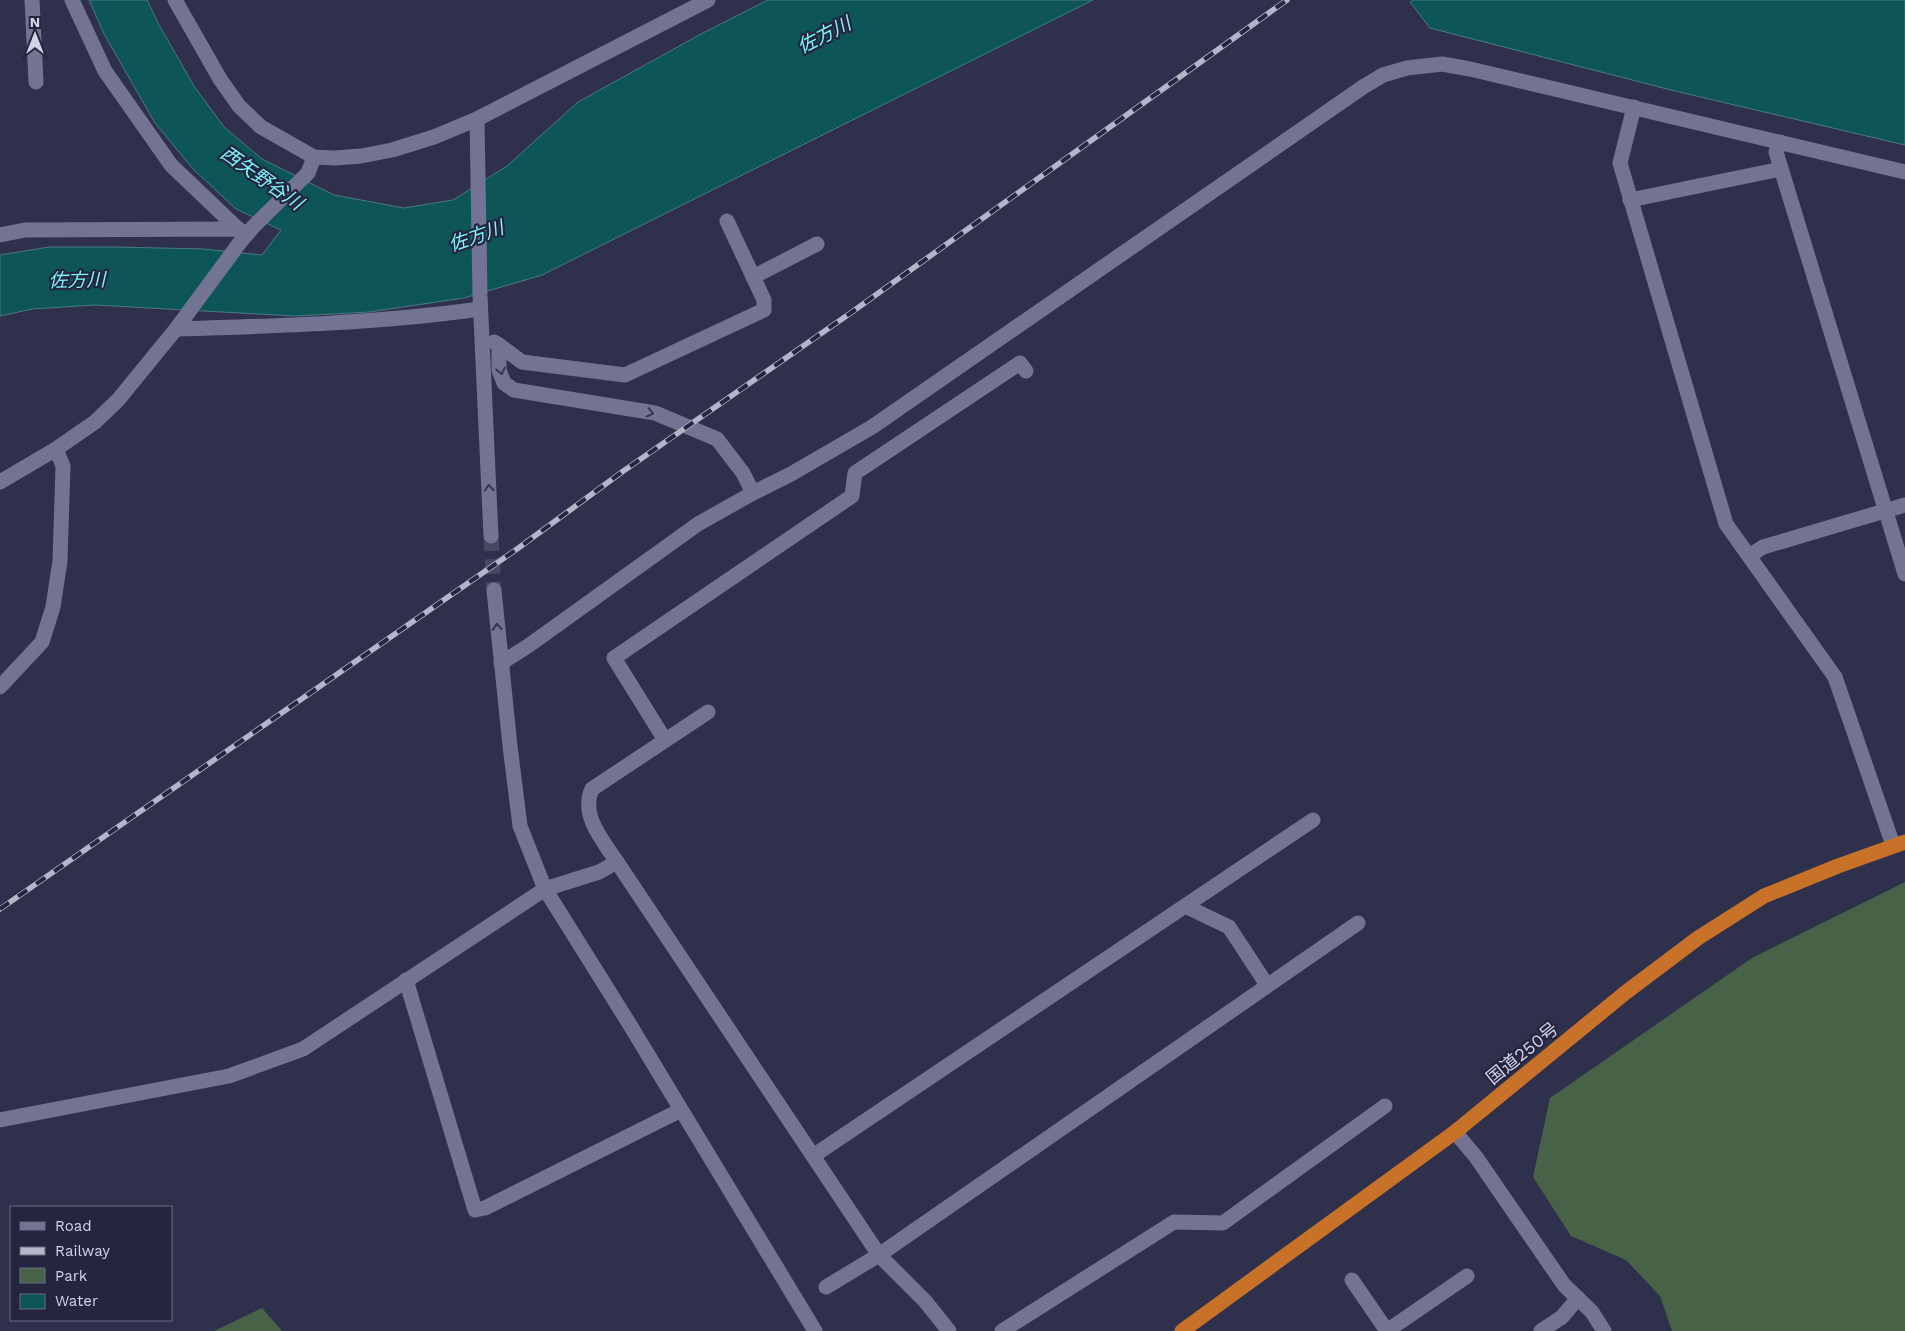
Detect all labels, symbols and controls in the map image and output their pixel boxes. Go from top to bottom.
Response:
north arrow [10,10,60,60]
water label: 佐方川 [793,11,856,58]
text: N [30,14,40,30]
water label: 西矢野谷川 [216,141,309,216]
water label: 佐方川 [445,215,509,256]
water label: 佐方川 [48,268,108,292]
one-way arrow [495,367,506,376]
one-way arrow [646,407,655,418]
one-way arrow [483,483,494,491]
one-way arrow [492,622,503,630]
street label: 国道250号 [1482,1018,1562,1088]
legend [10,1206,172,1321]
text: Road [55,1217,92,1235]
text: Railway [55,1242,110,1260]
text: Park [55,1267,88,1285]
text: Water [55,1292,98,1310]

